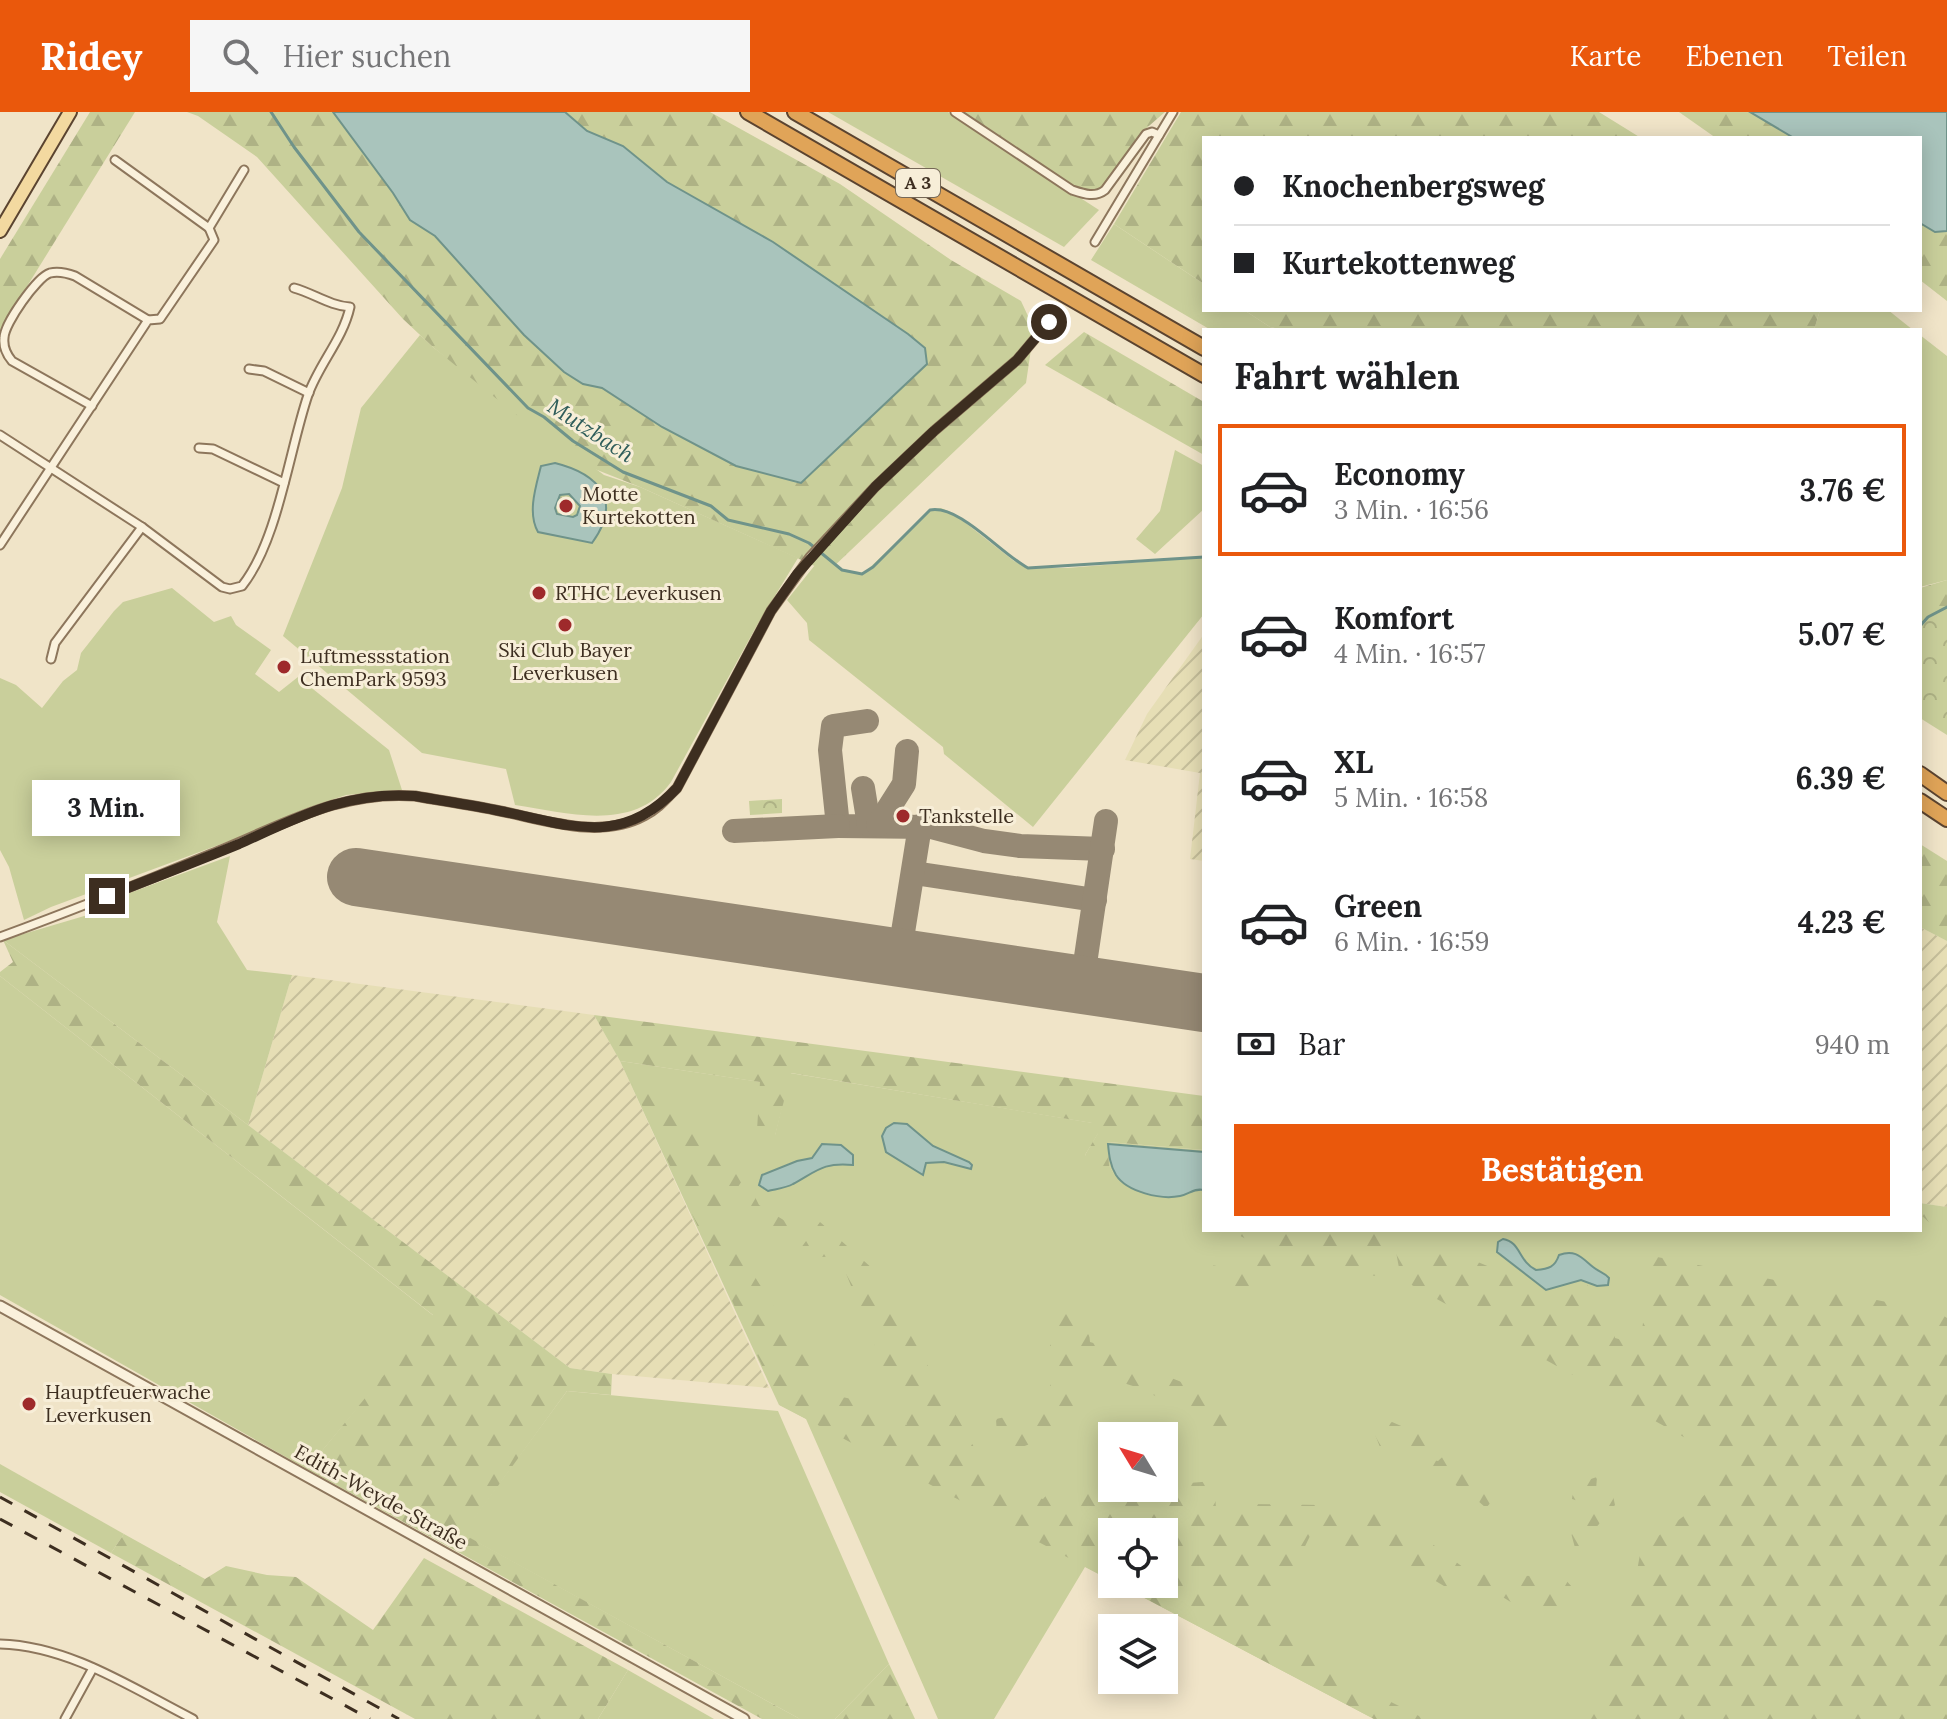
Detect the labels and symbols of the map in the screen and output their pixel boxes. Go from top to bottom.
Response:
road number: A 3 [896,169,940,197]
route start [1031,304,1067,340]
water label: Mutzbach [542,392,640,469]
place label: Motte Kurtekotten [582,481,696,529]
marker: Motte Kurtekotten [557,497,575,515]
place label: RTHC Leverkusen [555,580,722,605]
marker: RTHC Leverkusen [530,584,548,602]
marker: Ski Club Bayer Leverkusen [556,616,574,634]
place label: Ski Club Bayer Leverkusen [498,637,632,685]
place label: Luftmessstation ChemPark 9593 [300,643,450,691]
marker: Luftmessstation ChemPark 9593 [275,658,293,676]
callout: 3 Min. [33,780,181,836]
place label: Tankstelle [919,803,1014,828]
marker: Tankstelle [894,807,912,825]
route end [89,878,125,914]
place label: Hauptfeuerwache Leverkusen [45,1379,211,1427]
marker: Hauptfeuerwache Leverkusen [20,1395,38,1413]
north arrow [1098,1422,1178,1502]
street label: Edith-Weyde-Straße [290,1439,472,1555]

